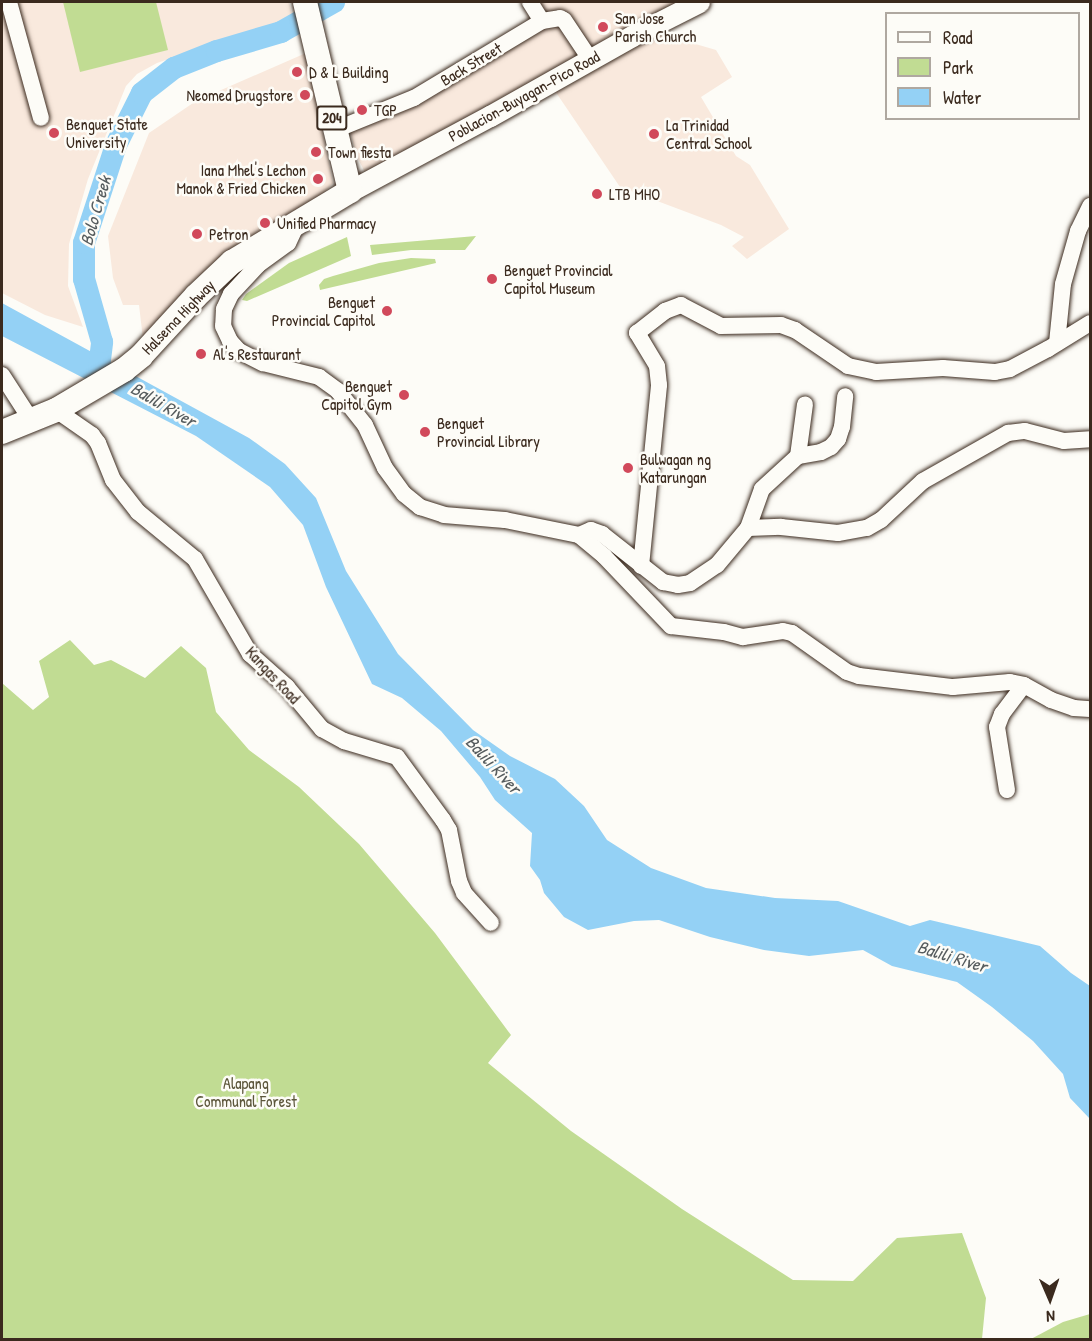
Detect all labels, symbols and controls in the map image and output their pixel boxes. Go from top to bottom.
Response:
place label: San Jose Parish Church [615,8,696,46]
legend [885,12,1080,120]
marker: San Jose Parish Church [596,20,610,34]
text: Road [943,25,973,50]
street label: Back Street [437,38,505,90]
street label: Poblacion-Buyagan-Pico Road [445,46,603,146]
text: Park [943,55,973,80]
place label: D & L Building [309,62,389,82]
marker: D & L Building [290,65,304,79]
place label: Neomed Drugstore [187,85,293,105]
text: Water [943,85,981,110]
marker: Neomed Drugstore [298,88,312,102]
place label: TGP [374,100,397,120]
marker: TGP [355,103,369,117]
road number: 204 [316,106,348,130]
place label: Benguet State University [66,114,148,152]
place label: La Trinidad Central School [666,115,752,153]
marker: Benguet State University [47,126,61,140]
marker: La Trinidad Central School [647,127,661,141]
place label: Town fiesta [328,142,391,162]
marker: Town fiesta [309,145,323,159]
place label: Iana Mhel's Lechon Manok & Fried Chicken [176,160,306,198]
marker: Iana Mhel's Lechon Manok & Fried Chicken [311,172,325,186]
water label: Bolo Creek [76,174,116,248]
place label: LTB MHO [609,184,660,204]
marker: LTB MHO [590,187,604,201]
place label: Unified Pharmacy [277,213,376,233]
marker: Unified Pharmacy [258,216,272,230]
place label: Petron [209,224,248,244]
marker: Petron [190,227,204,241]
place label: Benguet Provincial Capitol Museum [504,260,613,298]
marker: Benguet Provincial Capitol Museum [485,272,499,286]
street label: Halsema Highway [137,276,219,358]
place label: Benguet Provincial Capitol [272,292,375,330]
marker: Benguet Provincial Capitol [380,304,394,318]
place label: Al's Restaurant [213,344,301,364]
marker: Al's Restaurant [194,347,208,361]
place label: Benguet Capitol Gym [321,376,392,414]
water label: Balili River [127,378,199,432]
marker: Benguet Capitol Gym [397,388,411,402]
place label: Benguet Provincial Library [437,413,540,451]
marker: Benguet Provincial Library [418,425,432,439]
place label: Bulwagan ng Katarungan [640,449,711,487]
marker: Bulwagan ng Katarungan [621,461,635,475]
street label: Kangas Road [242,642,304,708]
water label: Balili River [461,732,525,798]
water label: Balili River [915,936,989,978]
park label: Alapang Communal Forest [195,1073,297,1111]
north arrow [1020,1269,1080,1329]
text: N [1046,1306,1055,1328]

